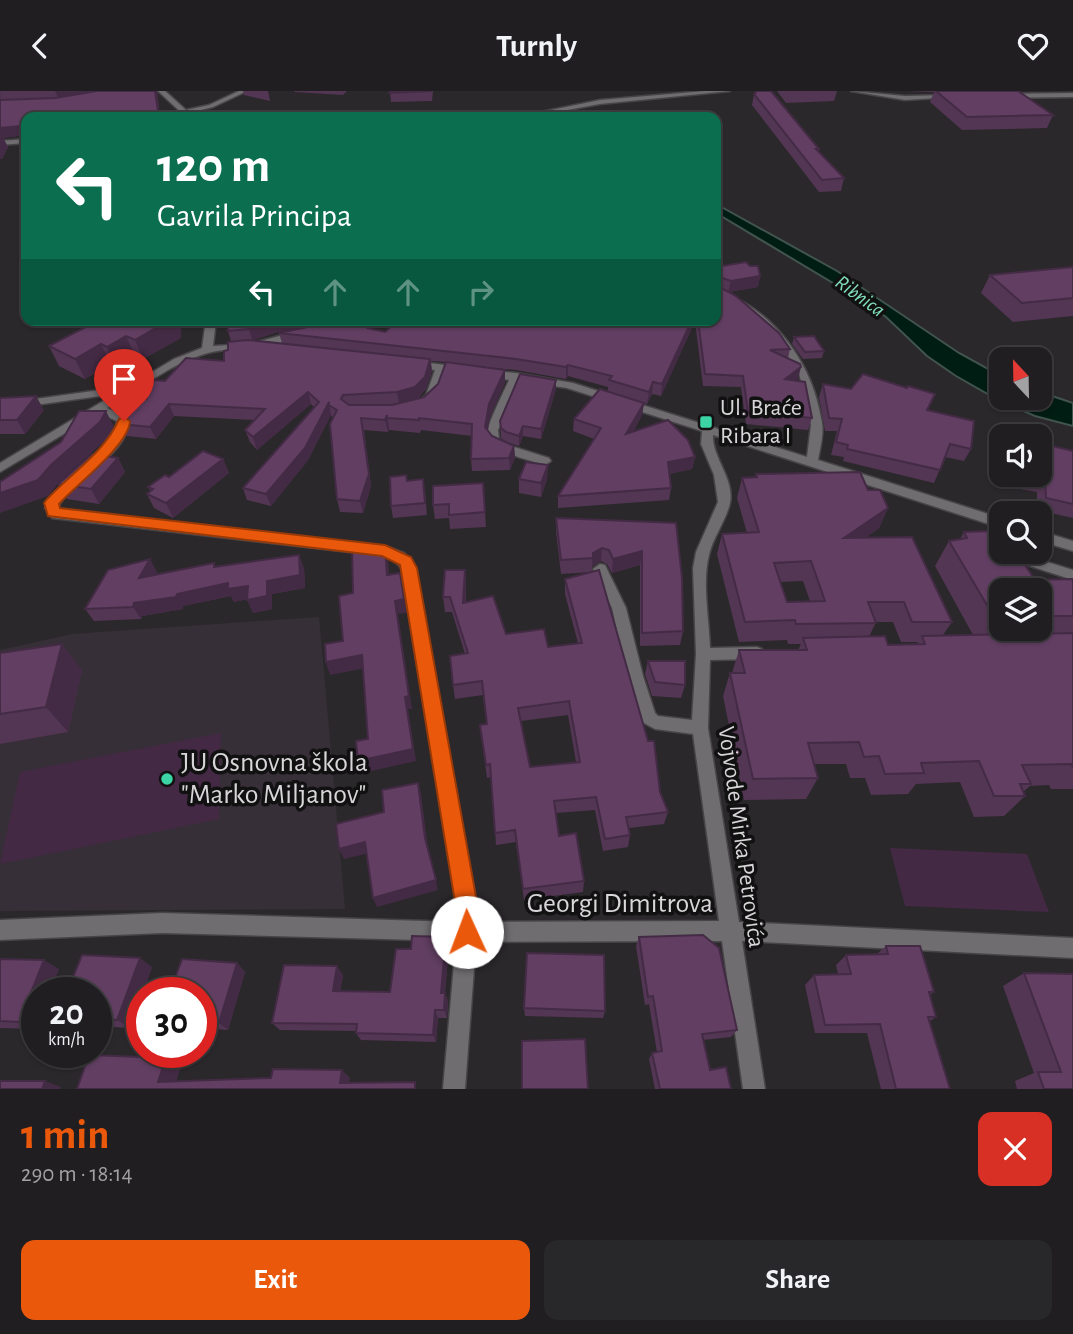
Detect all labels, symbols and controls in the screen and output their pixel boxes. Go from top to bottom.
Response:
icon: back [21,27,59,65]
icon: heart [1014,27,1052,65]
text: Turnly [496,30,577,62]
icon: left [42,140,133,231]
text: 120 m [157,142,270,191]
text: Gavrila Principa [157,200,352,232]
water label: Ribnica [831,271,889,321]
icon: left [243,273,281,311]
icon: ahead [316,273,354,311]
icon: ahead [389,273,427,311]
icon: right [462,273,500,311]
north arrow [989,347,1052,409]
map controls [989,347,1052,641]
pin [94,349,154,421]
icon: arrive [105,360,143,398]
place label: Ul. Braće Ribara I [720,396,802,448]
marker: Ul. Braće Ribara I [698,414,714,430]
button: sound [989,424,1052,487]
button: search [989,501,1052,564]
button: layers [989,578,1052,641]
street label: Vojvode Mirka Petrovića [714,725,768,949]
place label: JU Osnovna škola "Marko Miljanov" [181,749,368,809]
marker: JU Osnovna škola "Marko Miljanov" [159,771,175,787]
street label: Georgi Dimitrova [527,890,713,918]
position arrow [430,895,504,969]
speed limit sign: 30 [126,977,217,1068]
text: 20 [49,996,84,1031]
text: km/h [48,1031,85,1049]
button: close [978,1112,1052,1186]
text: 1 min [21,1114,110,1156]
text: 290 m · 18:14 [21,1163,133,1186]
button: Exit [21,1240,530,1320]
button: Share [544,1240,1052,1320]

